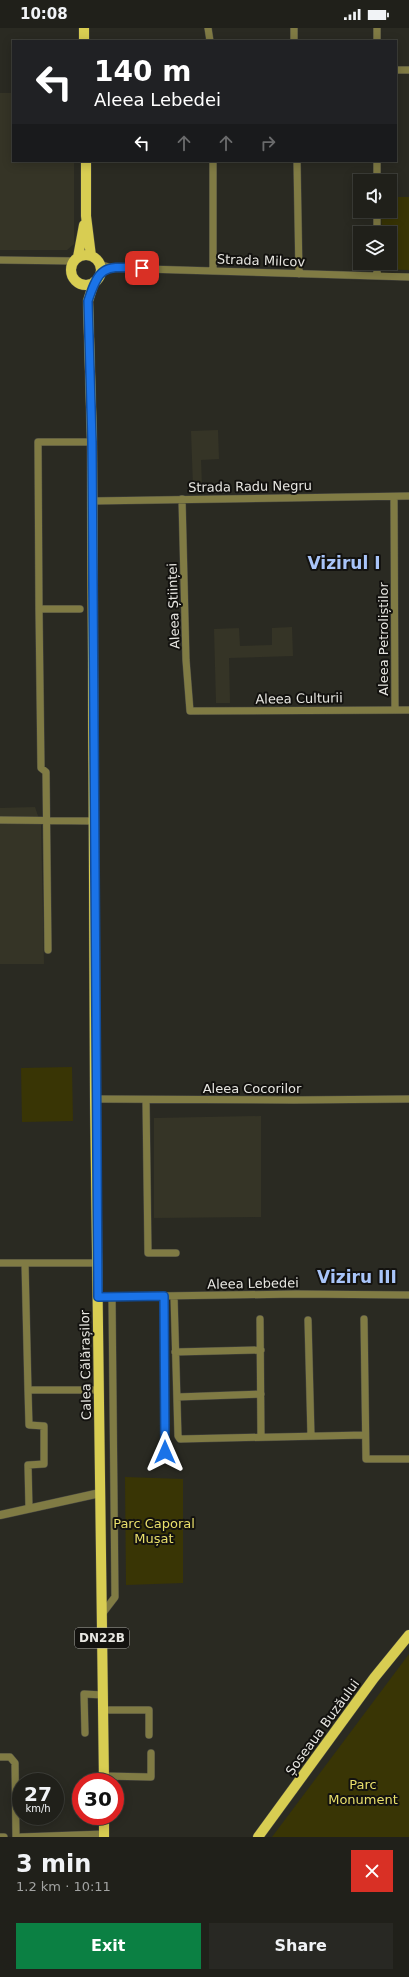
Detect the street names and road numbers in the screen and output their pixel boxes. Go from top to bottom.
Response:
street label: Strada Milcov [217,251,306,270]
street label: Strada Radu Negru [188,478,312,495]
street label: Aleea Științei [165,563,182,649]
street label: Aleea Petroliștilor [376,581,391,696]
street label: Aleea Culturii [255,690,343,707]
street label: Aleea Cocorilor [203,1081,302,1096]
street label: Aleea Lebedei [207,1275,299,1292]
street label: Calea Călărașilor [77,1309,94,1420]
road number: DN22B [75,1628,129,1648]
street label: Șoseaua Buzăului [283,1676,362,1778]

